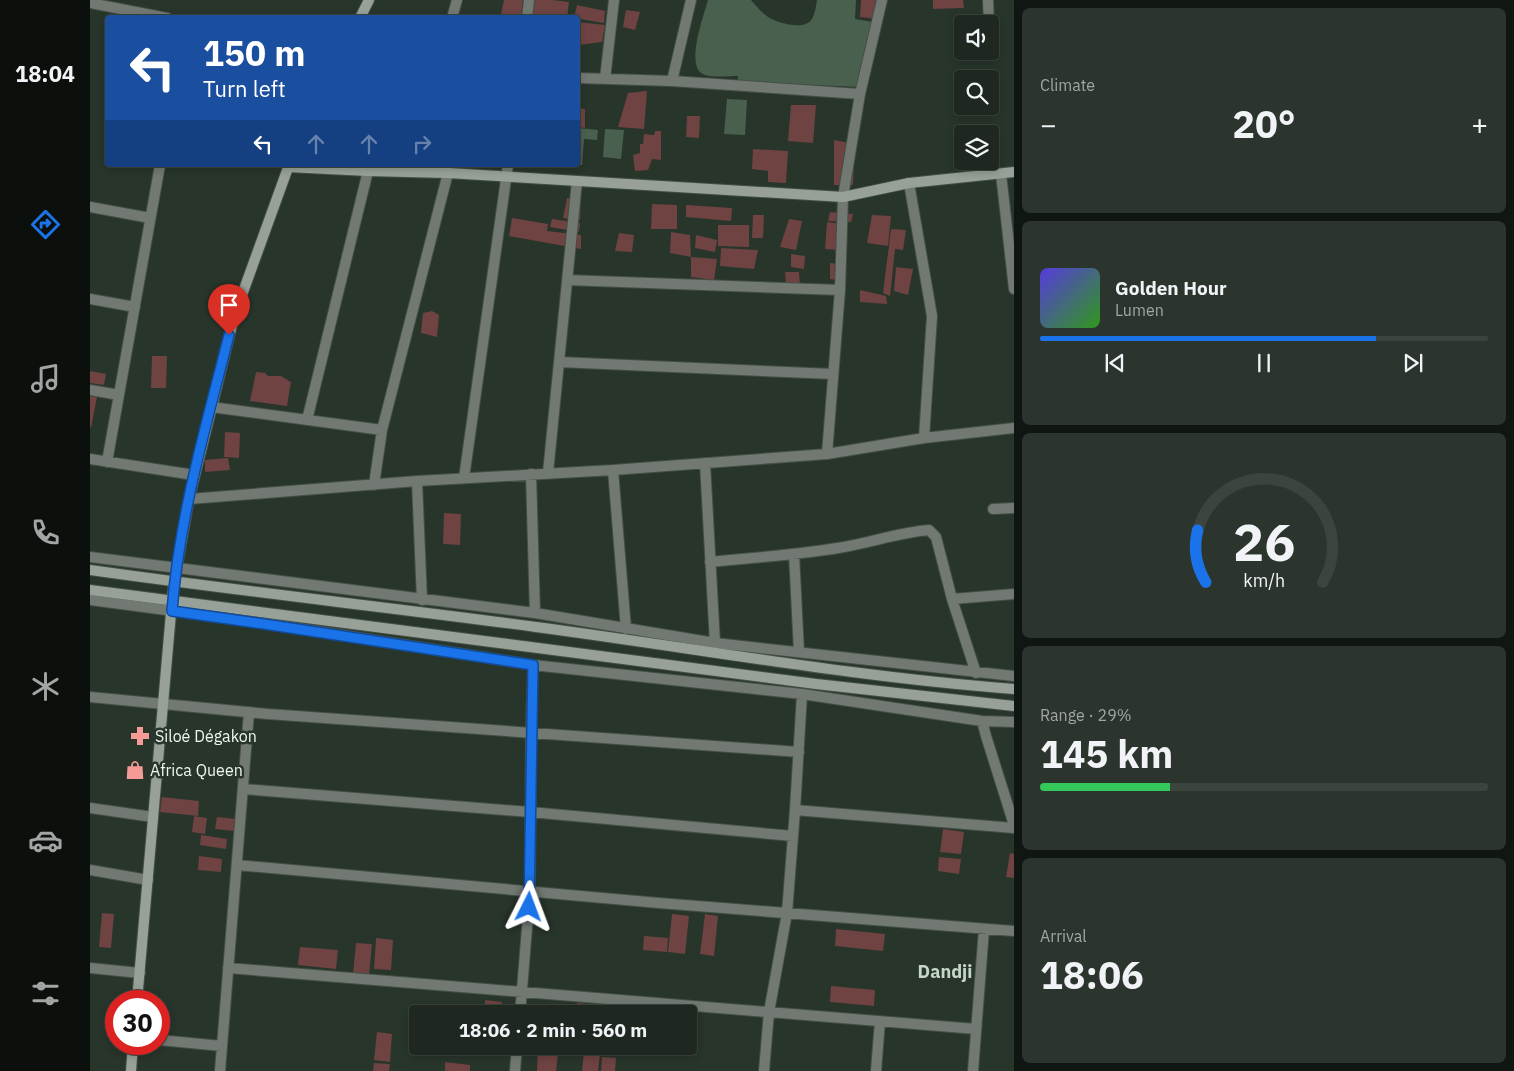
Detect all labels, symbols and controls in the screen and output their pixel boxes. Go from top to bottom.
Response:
map controls [954,15,999,170]
button: sound [954,15,999,60]
text: 150 m [203,30,306,76]
icon: left [120,35,185,100]
text: 18:04 [15,59,75,88]
button: search [954,70,999,115]
text: Turn left [203,74,286,103]
text: Climate [1040,75,1095,95]
text: 20° [1232,99,1296,148]
text: − [1040,106,1057,143]
text: + [1471,106,1488,143]
button: layers [954,125,999,170]
icon: left [249,130,277,158]
icon: ahead [302,130,330,158]
icon: ahead [355,130,383,158]
icon: right [408,130,436,158]
icon: directions [28,207,63,242]
text: Golden Hour [1115,276,1227,300]
pin [208,284,250,335]
icon: arrive [215,291,243,319]
text: Lumen [1115,300,1164,320]
icon: previous [1101,349,1129,377]
icon: pause [1250,349,1278,377]
icon: next [1399,349,1427,377]
icon: music [28,361,63,396]
text: 26 [1233,508,1295,575]
icon: phone [28,515,63,550]
text: km/h [1243,569,1285,592]
icon: climate [28,669,63,704]
text: Range · 29% [1040,705,1132,725]
pharmacy icon: Siloé Dégakon [129,725,151,747]
place label: Siloé Dégakon [155,726,257,746]
text: 145 km [1040,729,1173,778]
shop icon: Africa Queen [124,759,146,781]
place label: Africa Queen [150,760,243,780]
icon: car [28,823,63,858]
position arrow [502,880,554,932]
text: Arrival [1040,926,1087,946]
text: 18:06 [1040,950,1144,999]
district label: Dandji [918,960,972,983]
icon: filters [28,976,63,1011]
speed limit sign: 30 [105,990,170,1055]
text: 18:06 · 2 min · 560 m [459,1018,647,1042]

